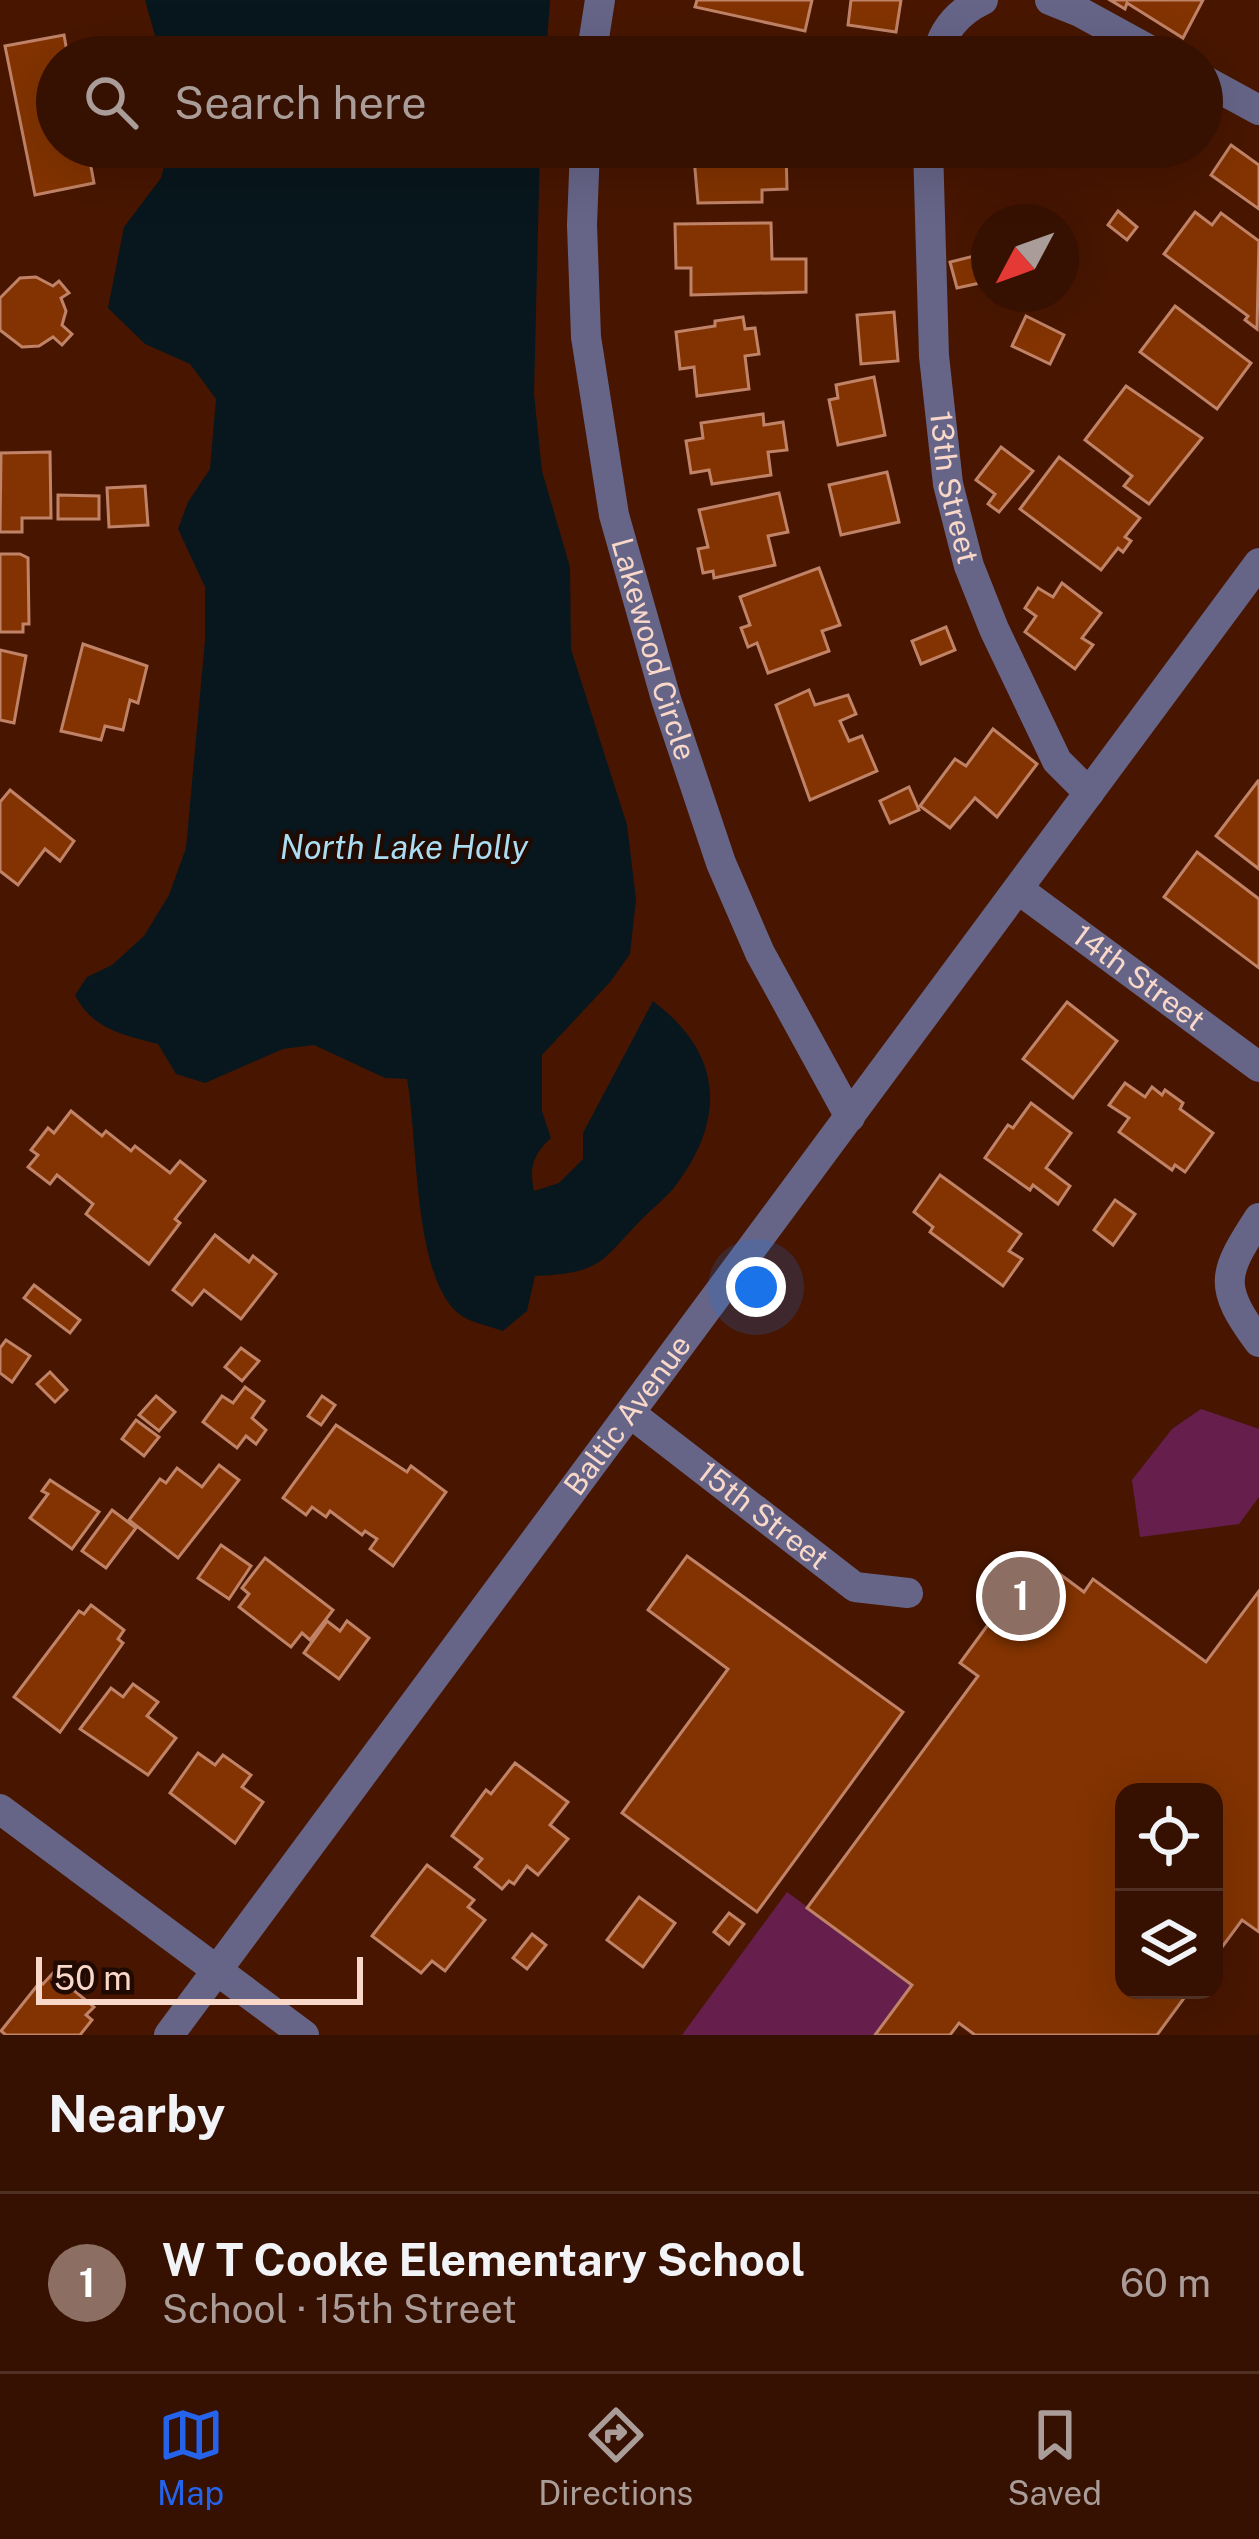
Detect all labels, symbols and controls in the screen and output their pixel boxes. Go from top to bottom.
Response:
search box [36,36,1223,168]
icon: search [78,69,144,135]
text: Search here [174,76,427,129]
north arrow [971,204,1079,312]
street label: 13th Street [923,409,987,567]
street label: Lakewood Circle [604,534,704,765]
water label: North Lake Holly [280,828,529,866]
street label: 14th Street [1066,917,1212,1038]
your location [726,1257,786,1317]
street label: Baltic Avenue [556,1328,698,1502]
street label: 15th Street [691,1453,836,1577]
pin: 1 [982,1551,1060,1641]
map controls [1115,1783,1223,1999]
button: locate [1115,1783,1223,1891]
button: layers [1115,1891,1223,1999]
scale bar [36,1951,363,2004]
text: 50 m [54,1959,132,1997]
text: Nearby [48,2084,225,2143]
text: W T Cooke Elementary School [162,2233,805,2286]
text: 1 [79,2260,95,2306]
text: 60 m [1120,2260,1211,2306]
text: School · 15th Street [162,2286,517,2332]
tab: Map [157,2402,224,2512]
tab: Directions [538,2402,693,2512]
tab: Saved [1008,2402,1102,2512]

